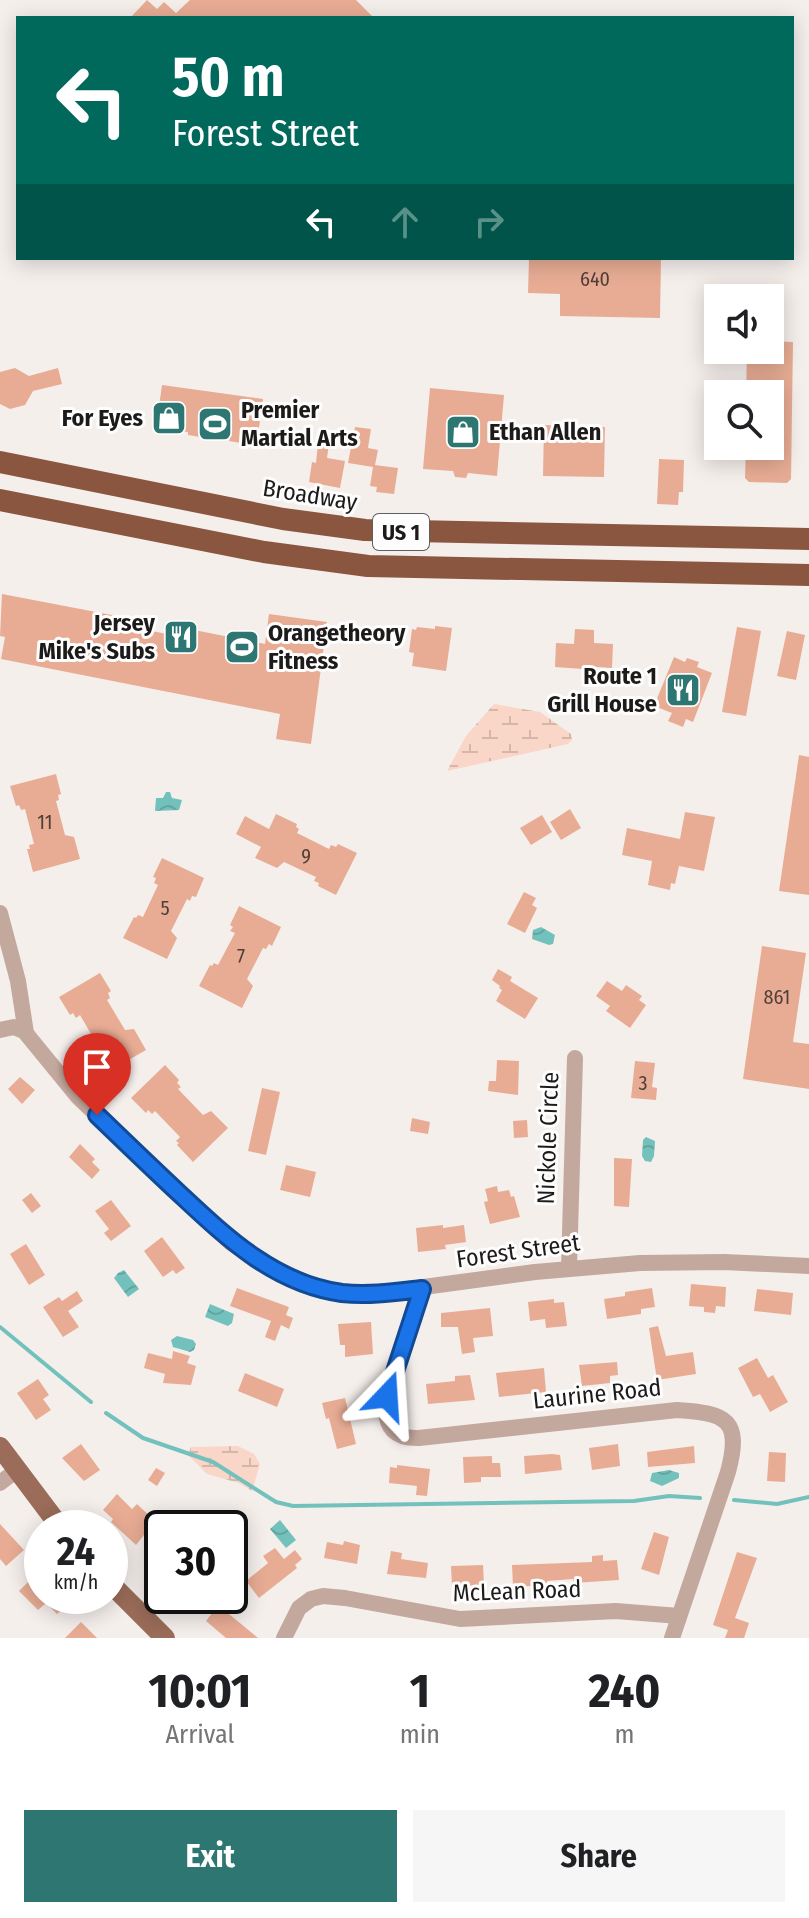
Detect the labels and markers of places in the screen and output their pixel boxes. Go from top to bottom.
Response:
place label: Premier Martial Arts [241,396,358,452]
shop icon: For Eyes [150,399,188,437]
place label: For Eyes [62,404,143,432]
sports icon: Premier Martial Arts [196,405,234,443]
shop icon: Ethan Allen [444,413,482,451]
place label: Ethan Allen [489,418,601,446]
place label: Jersey Mike's Subs [39,609,156,665]
restaurant icon: Jersey Mike's Subs [162,618,200,656]
place label: Orangetheory Fitness [268,619,406,675]
sports icon: Orangetheory Fitness [223,628,261,666]
place label: Route 1 Grill House [547,662,657,718]
restaurant icon: Route 1 Grill House [664,671,702,709]
pin [63,1033,131,1115]

